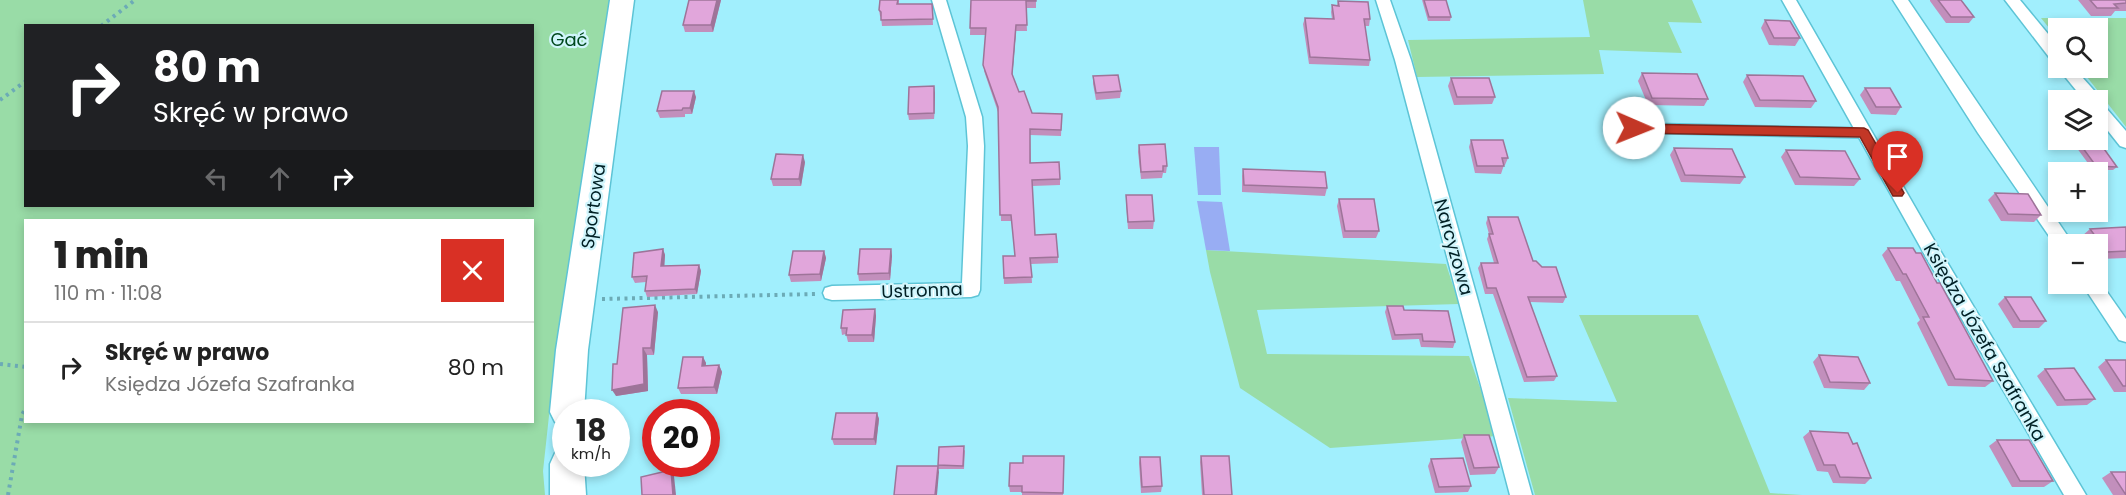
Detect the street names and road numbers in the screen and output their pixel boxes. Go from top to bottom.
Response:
street label: Sportowa [575,162,611,250]
street label: Narcyzowa [1428,196,1480,298]
street label: Księdza Józefa Szafranka [1918,238,2052,446]
street label: Ustronna [881,276,963,304]

